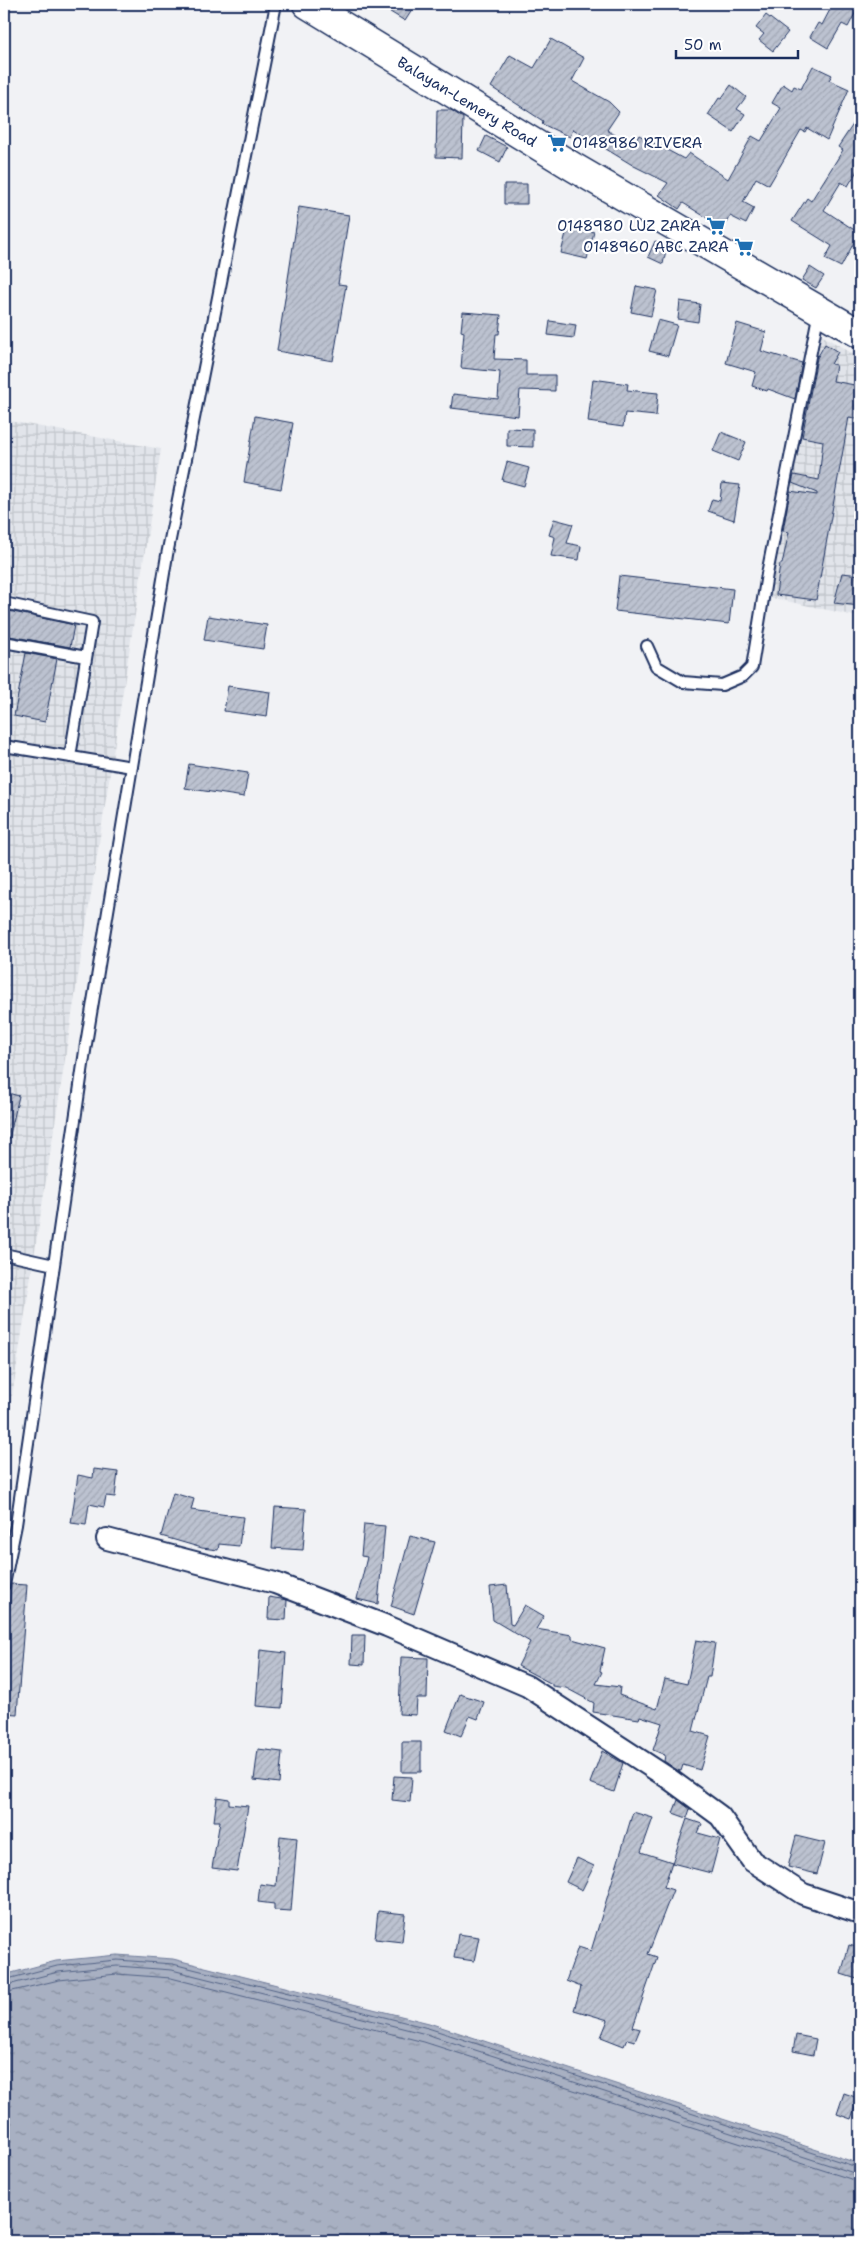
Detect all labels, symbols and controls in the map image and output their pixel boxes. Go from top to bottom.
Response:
scale bar [676,28,799,60]
text: 50 m [684,35,722,55]
street label: Balayan-Lemery Road [393,52,541,152]
supermarket icon: 0148986 RIVERA [546,132,568,154]
place label: 0148986 RIVERA [572,133,703,153]
supermarket icon: 0148980 LUZ ZARA [705,215,727,237]
place label: 0148980 LUZ ZARA [557,216,701,236]
supermarket icon: 0148960 ABC ZARA [733,236,755,258]
place label: 0148960 ABC ZARA [583,237,729,257]

